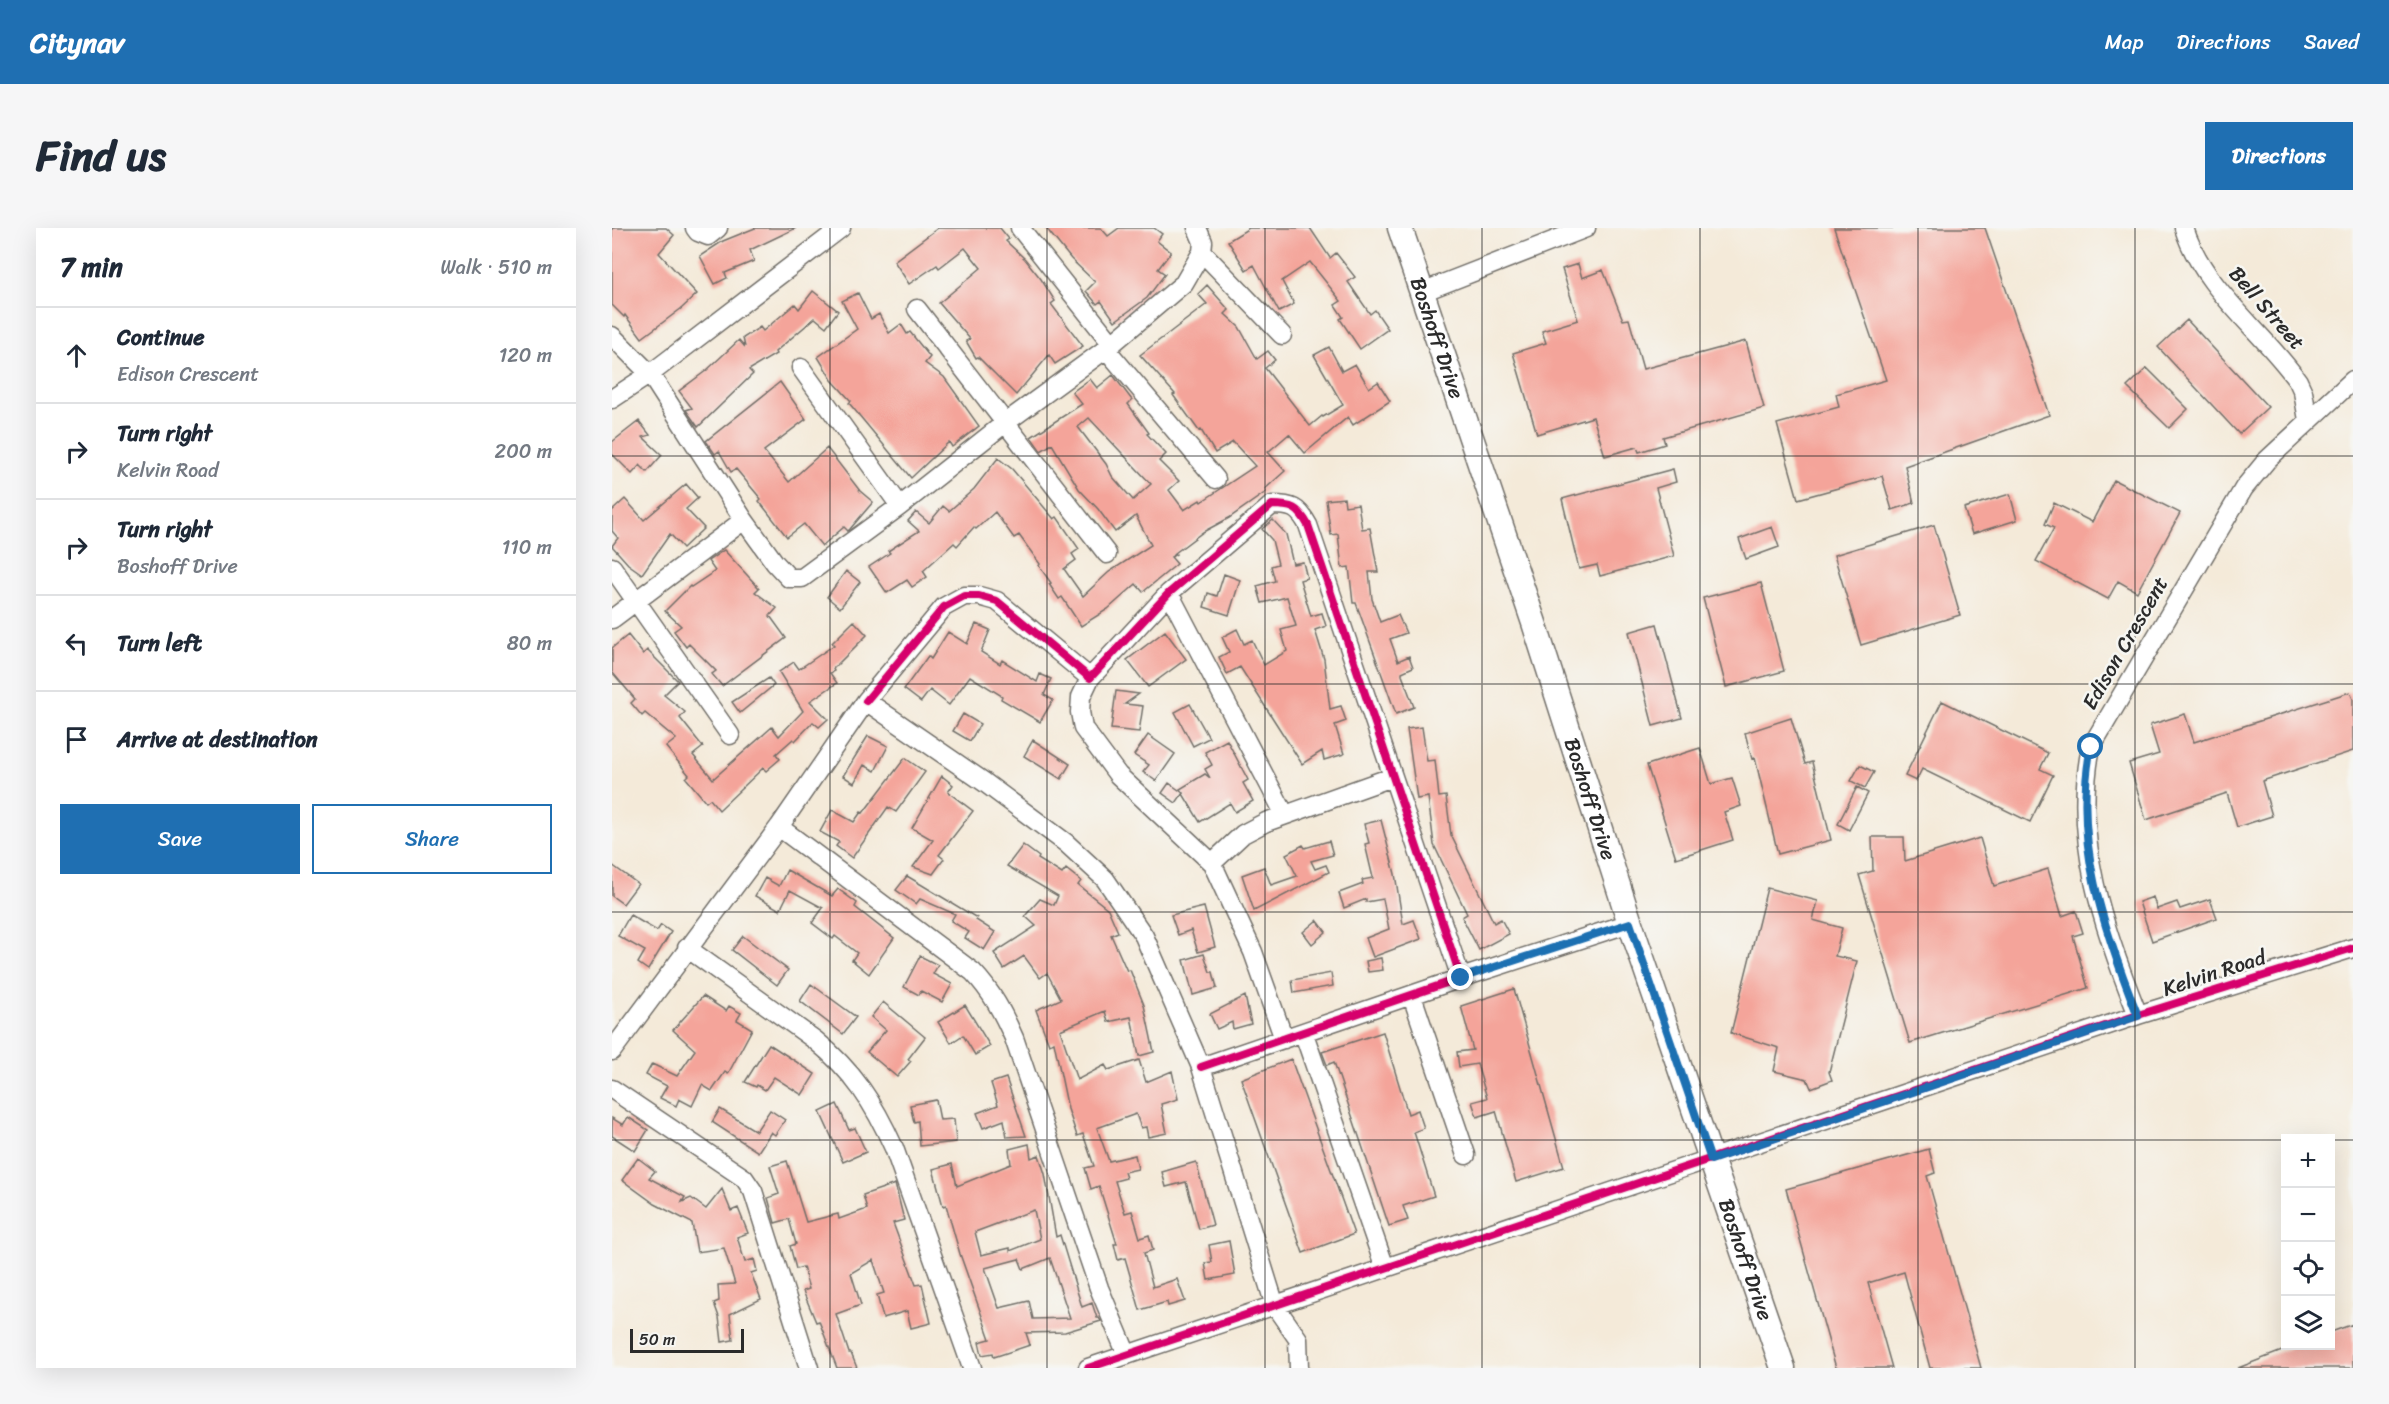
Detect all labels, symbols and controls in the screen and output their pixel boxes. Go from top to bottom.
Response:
text: Citynav [30,18,124,67]
text: Map [2105,23,2143,61]
text: Directions [2176,23,2271,61]
text: Saved [2304,23,2359,61]
text: Find us [36,119,166,193]
button: Directions [2205,122,2353,190]
text: 7 min [60,244,123,290]
text: Walk · 510 m [440,250,552,285]
street label: Bell Street [2219,257,2315,359]
street label: Boshoff Drive [1399,272,1476,404]
text: Continue [117,318,205,357]
text: 120 m [499,338,552,373]
icon: ahead [60,339,93,372]
text: Edison Crescent [117,357,259,392]
text: Turn right [117,414,212,453]
text: 200 m [495,434,552,469]
icon: right [60,435,93,468]
text: Kelvin Road [117,453,219,488]
text: Turn right [117,510,212,549]
text: 110 m [502,530,552,565]
icon: right [60,531,93,564]
text: Boshoff Drive [117,549,238,584]
street label: Edison Crescent [2071,569,2179,717]
text: Turn left [117,624,202,663]
text: 80 m [507,626,552,661]
icon: left [60,627,93,660]
text: Arrive at destination [117,720,318,759]
icon: arrive [60,723,93,756]
street label: Boshoff Drive [1553,733,1628,866]
route start [2077,733,2103,759]
button: Save [60,804,300,874]
button: Share [312,804,552,874]
street label: Kelvin Road [2157,938,2272,1008]
route end [1447,964,1473,990]
map controls [2281,1134,2335,1350]
button: + [2281,1134,2335,1188]
button: − [2281,1188,2335,1242]
street label: Boshoff Drive [1707,1193,1784,1326]
button: locate [2281,1242,2335,1296]
button: layers [2281,1296,2335,1350]
text: 50 m [639,1325,675,1354]
scale bar [630,1326,744,1354]

